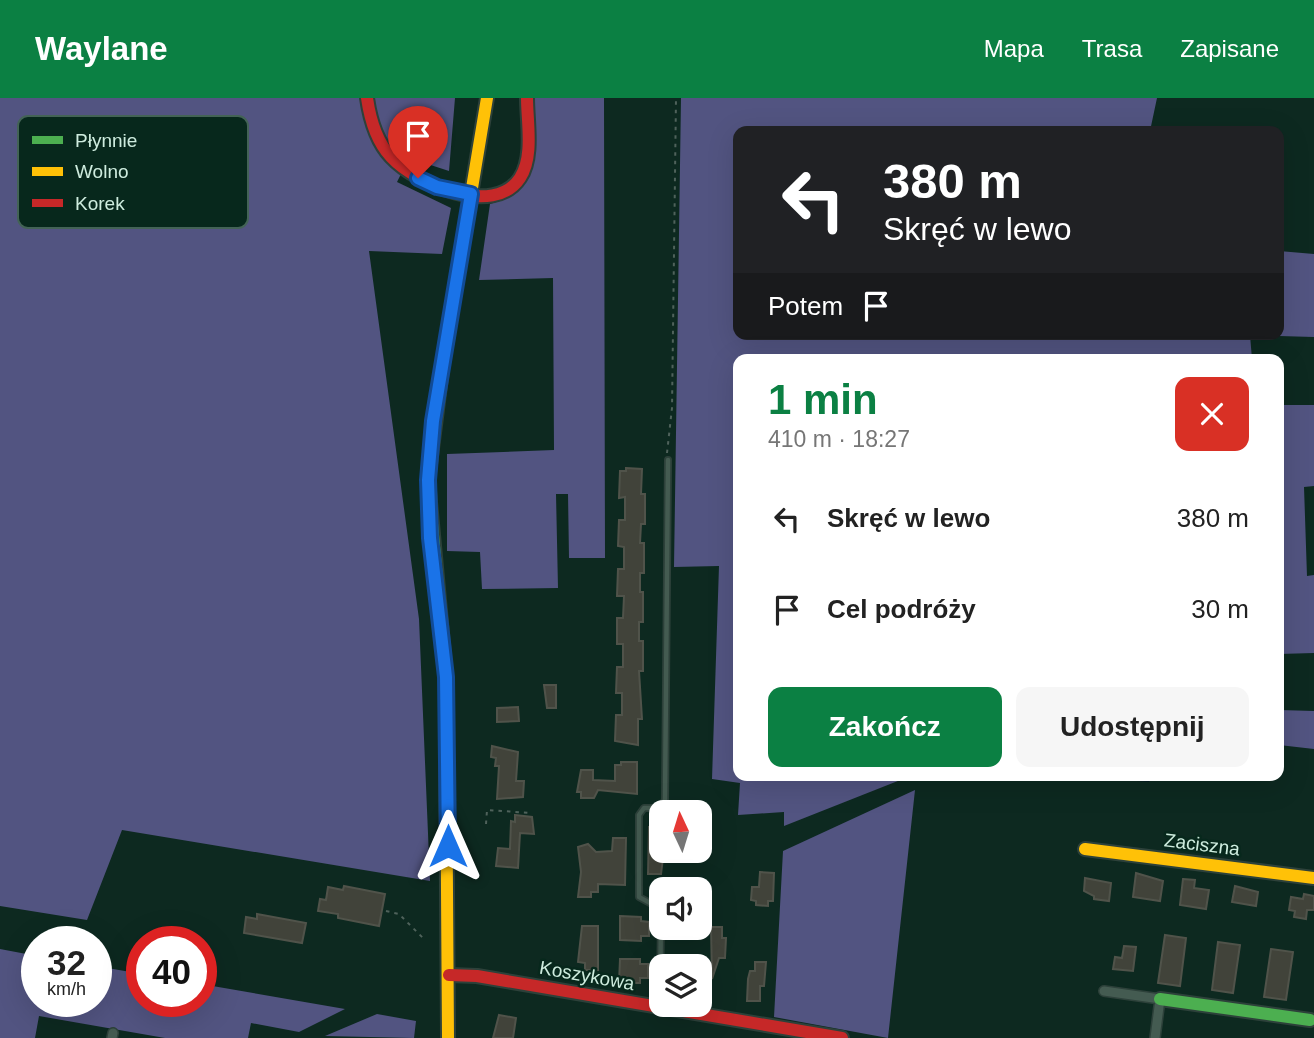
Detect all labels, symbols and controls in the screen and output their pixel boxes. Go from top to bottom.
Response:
text: Waylane [35,30,168,67]
text: Mapa [984,35,1044,62]
text: Trasa [1082,35,1142,62]
text: Zapisane [1180,35,1279,62]
pin [388,106,448,178]
legend [18,116,248,228]
icon: arrive [399,117,437,155]
text: Płynnie [75,130,137,151]
icon: left [768,154,859,245]
text: 380 m [883,154,1022,208]
text: Wolno [75,161,129,182]
text: Korek [75,193,125,214]
text: Skręć w lewo [883,211,1072,247]
icon: arrive [857,287,895,325]
text: Potem [768,291,843,321]
text: 1 min [768,376,878,423]
button: close [1175,377,1249,451]
text: 410 m · 18:27 [768,426,910,452]
icon: left [768,500,806,538]
text: Skręć w lewo [827,503,990,533]
text: 380 m [1177,503,1249,533]
icon: arrive [768,591,806,629]
text: Cel podróży [827,594,976,624]
text: 30 m [1191,594,1249,624]
button: Zakończ [768,687,1002,767]
button: Udostępnij [1016,687,1249,767]
north arrow [649,800,712,863]
map controls [649,800,712,1017]
position arrow [411,809,485,883]
street label: Zaciszna [1163,829,1241,860]
button: sound [649,877,712,940]
speed limit sign: 40 [126,926,217,1017]
text: 32 [47,943,86,982]
button: layers [649,954,712,1017]
street label: Koszykowa [538,957,636,994]
text: km/h [47,979,86,999]

